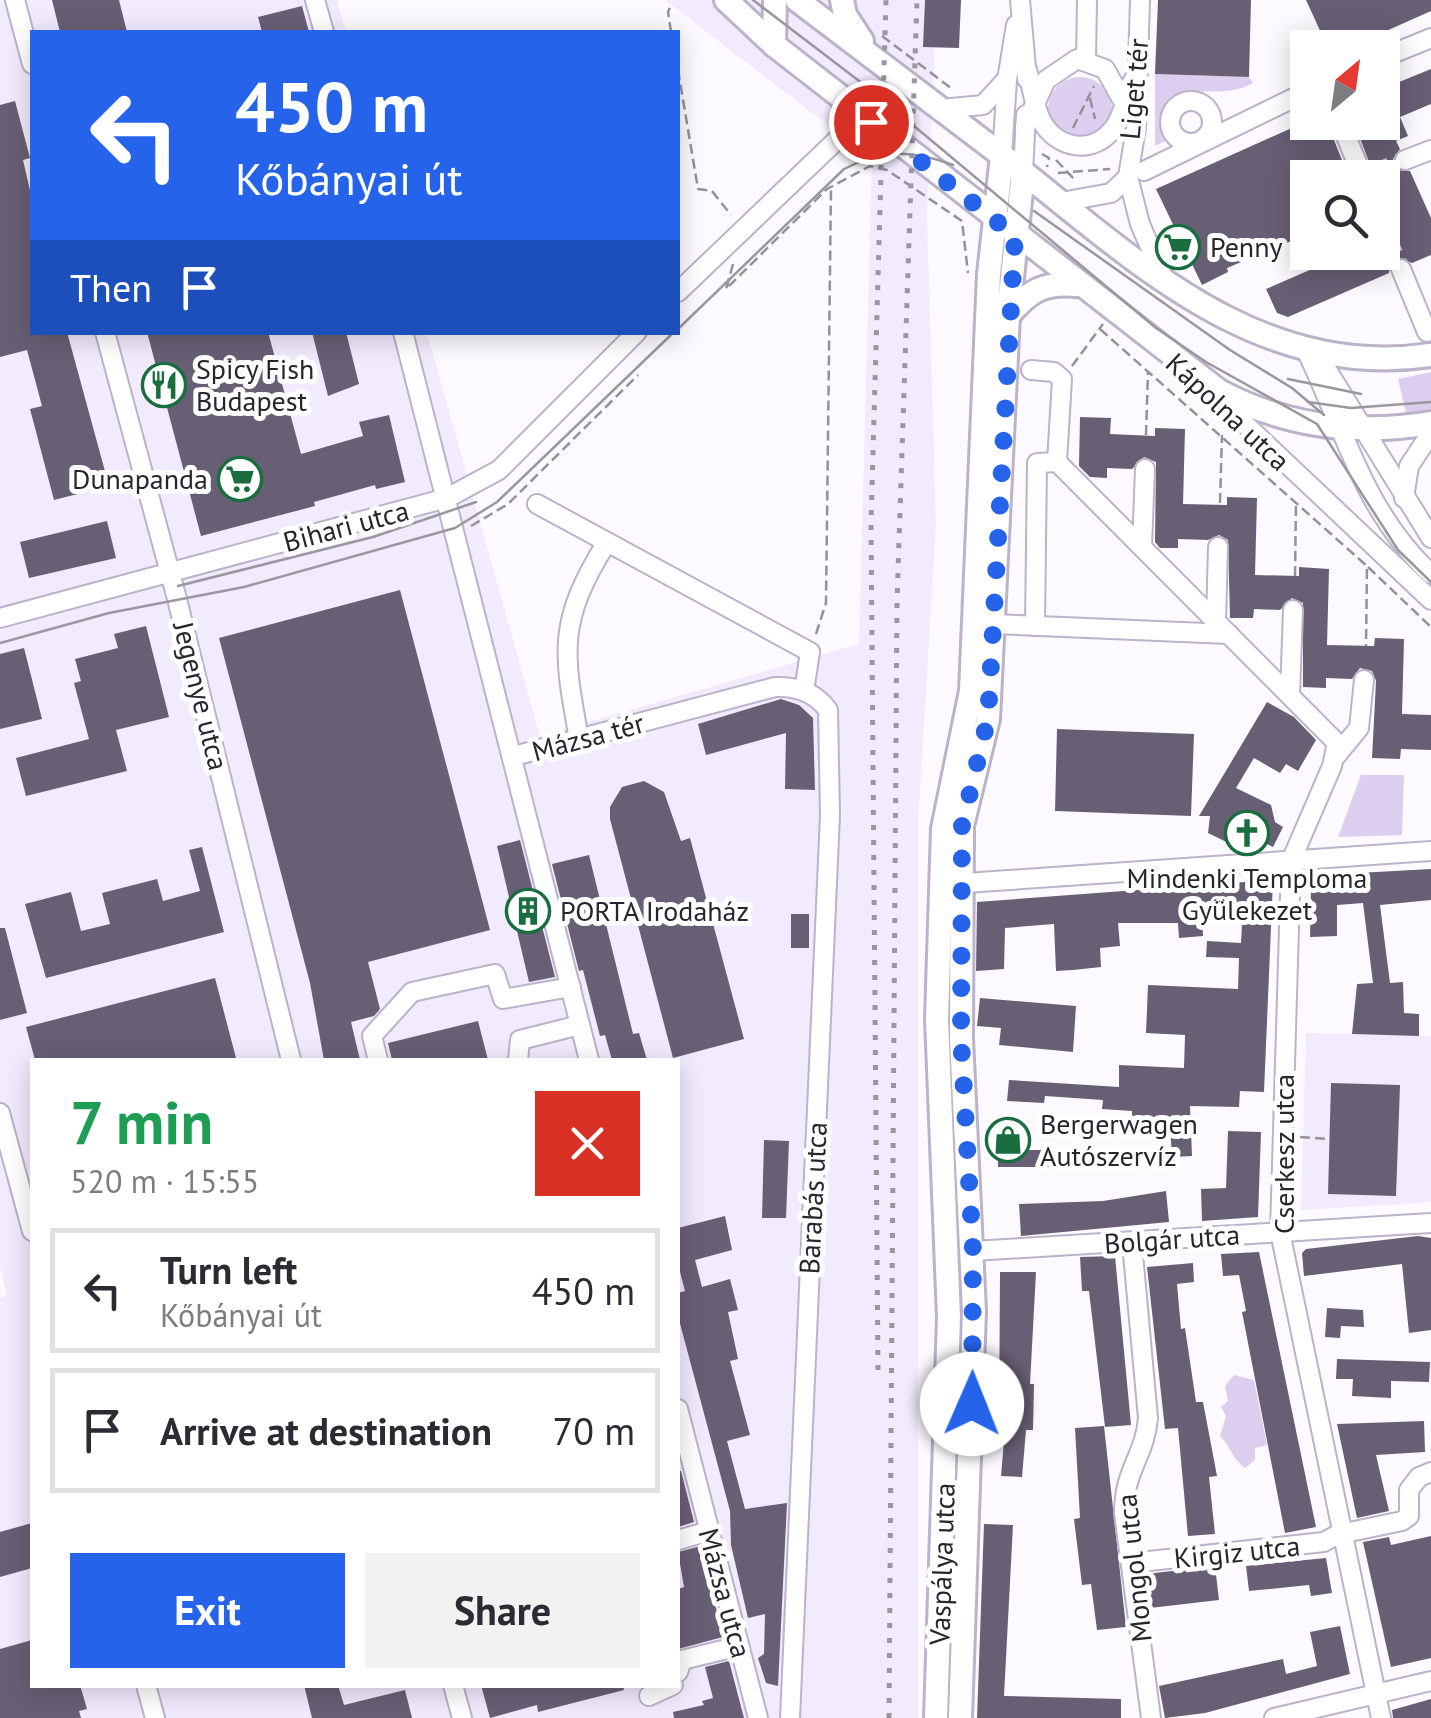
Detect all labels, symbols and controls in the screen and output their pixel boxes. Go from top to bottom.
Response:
north arrow [1290,30,1400,140]
map controls [1290,30,1400,270]
street label: Liget tér [1111,36,1156,141]
text: 450 m [235,61,428,151]
icon: left [70,70,200,200]
pin [829,80,914,165]
icon: arrive [844,95,899,150]
text: Kőbányai út [235,149,463,207]
button: search [1290,160,1400,270]
supermarket icon: Penny [1155,224,1201,270]
place label: Penny [1210,228,1283,265]
icon: arrive [172,260,227,315]
text: Then [70,263,152,312]
street label: Kápolna utca [1158,345,1298,479]
place label: Spicy Fish Budapest [196,350,314,419]
restaurant icon: Spicy Fish Budapest [141,362,187,408]
supermarket icon: Dunapanda [217,456,263,502]
place label: Dunapanda [72,460,208,497]
street label: Bihari utca [279,491,413,560]
street label: Jegenye utca [165,617,238,774]
street label: Mázsa tér [528,704,648,769]
church icon: Mindenki Temploma Gyülekezet [1224,810,1270,856]
place label: Mindenki Temploma Gyülekezet [1127,859,1367,928]
building icon: PORTA Irodaház [505,888,551,934]
place label: PORTA Irodaház [560,892,749,929]
street label: Cserkesz utca [1265,1074,1302,1234]
text: 7 min [70,1083,213,1161]
button: close [535,1091,640,1196]
place label: Bergerwagen Autószervíz [1040,1105,1198,1174]
shop icon: Bergerwagen Autószervíz [985,1117,1031,1163]
street label: Barabás utca [790,1121,835,1275]
text: 520 m · 15:55 [70,1160,259,1202]
street label: Bolgár utca [1103,1215,1241,1262]
text: Turn left [160,1245,297,1294]
icon: left [75,1263,130,1318]
text: 450 m [532,1266,635,1315]
text: Kőbányai út [160,1294,322,1336]
position arrow [920,1352,1024,1456]
icon: arrive [75,1403,130,1458]
text: Arrive at destination [160,1406,492,1455]
text: 70 m [553,1406,635,1455]
street label: Vaspálya utca [920,1482,963,1647]
street label: Mongol utca [1107,1492,1160,1644]
street label: Mázsa utca [690,1524,760,1662]
street label: Kirgiz utca [1172,1526,1302,1577]
button: Exit [70,1553,345,1668]
button: Share [365,1553,640,1668]

